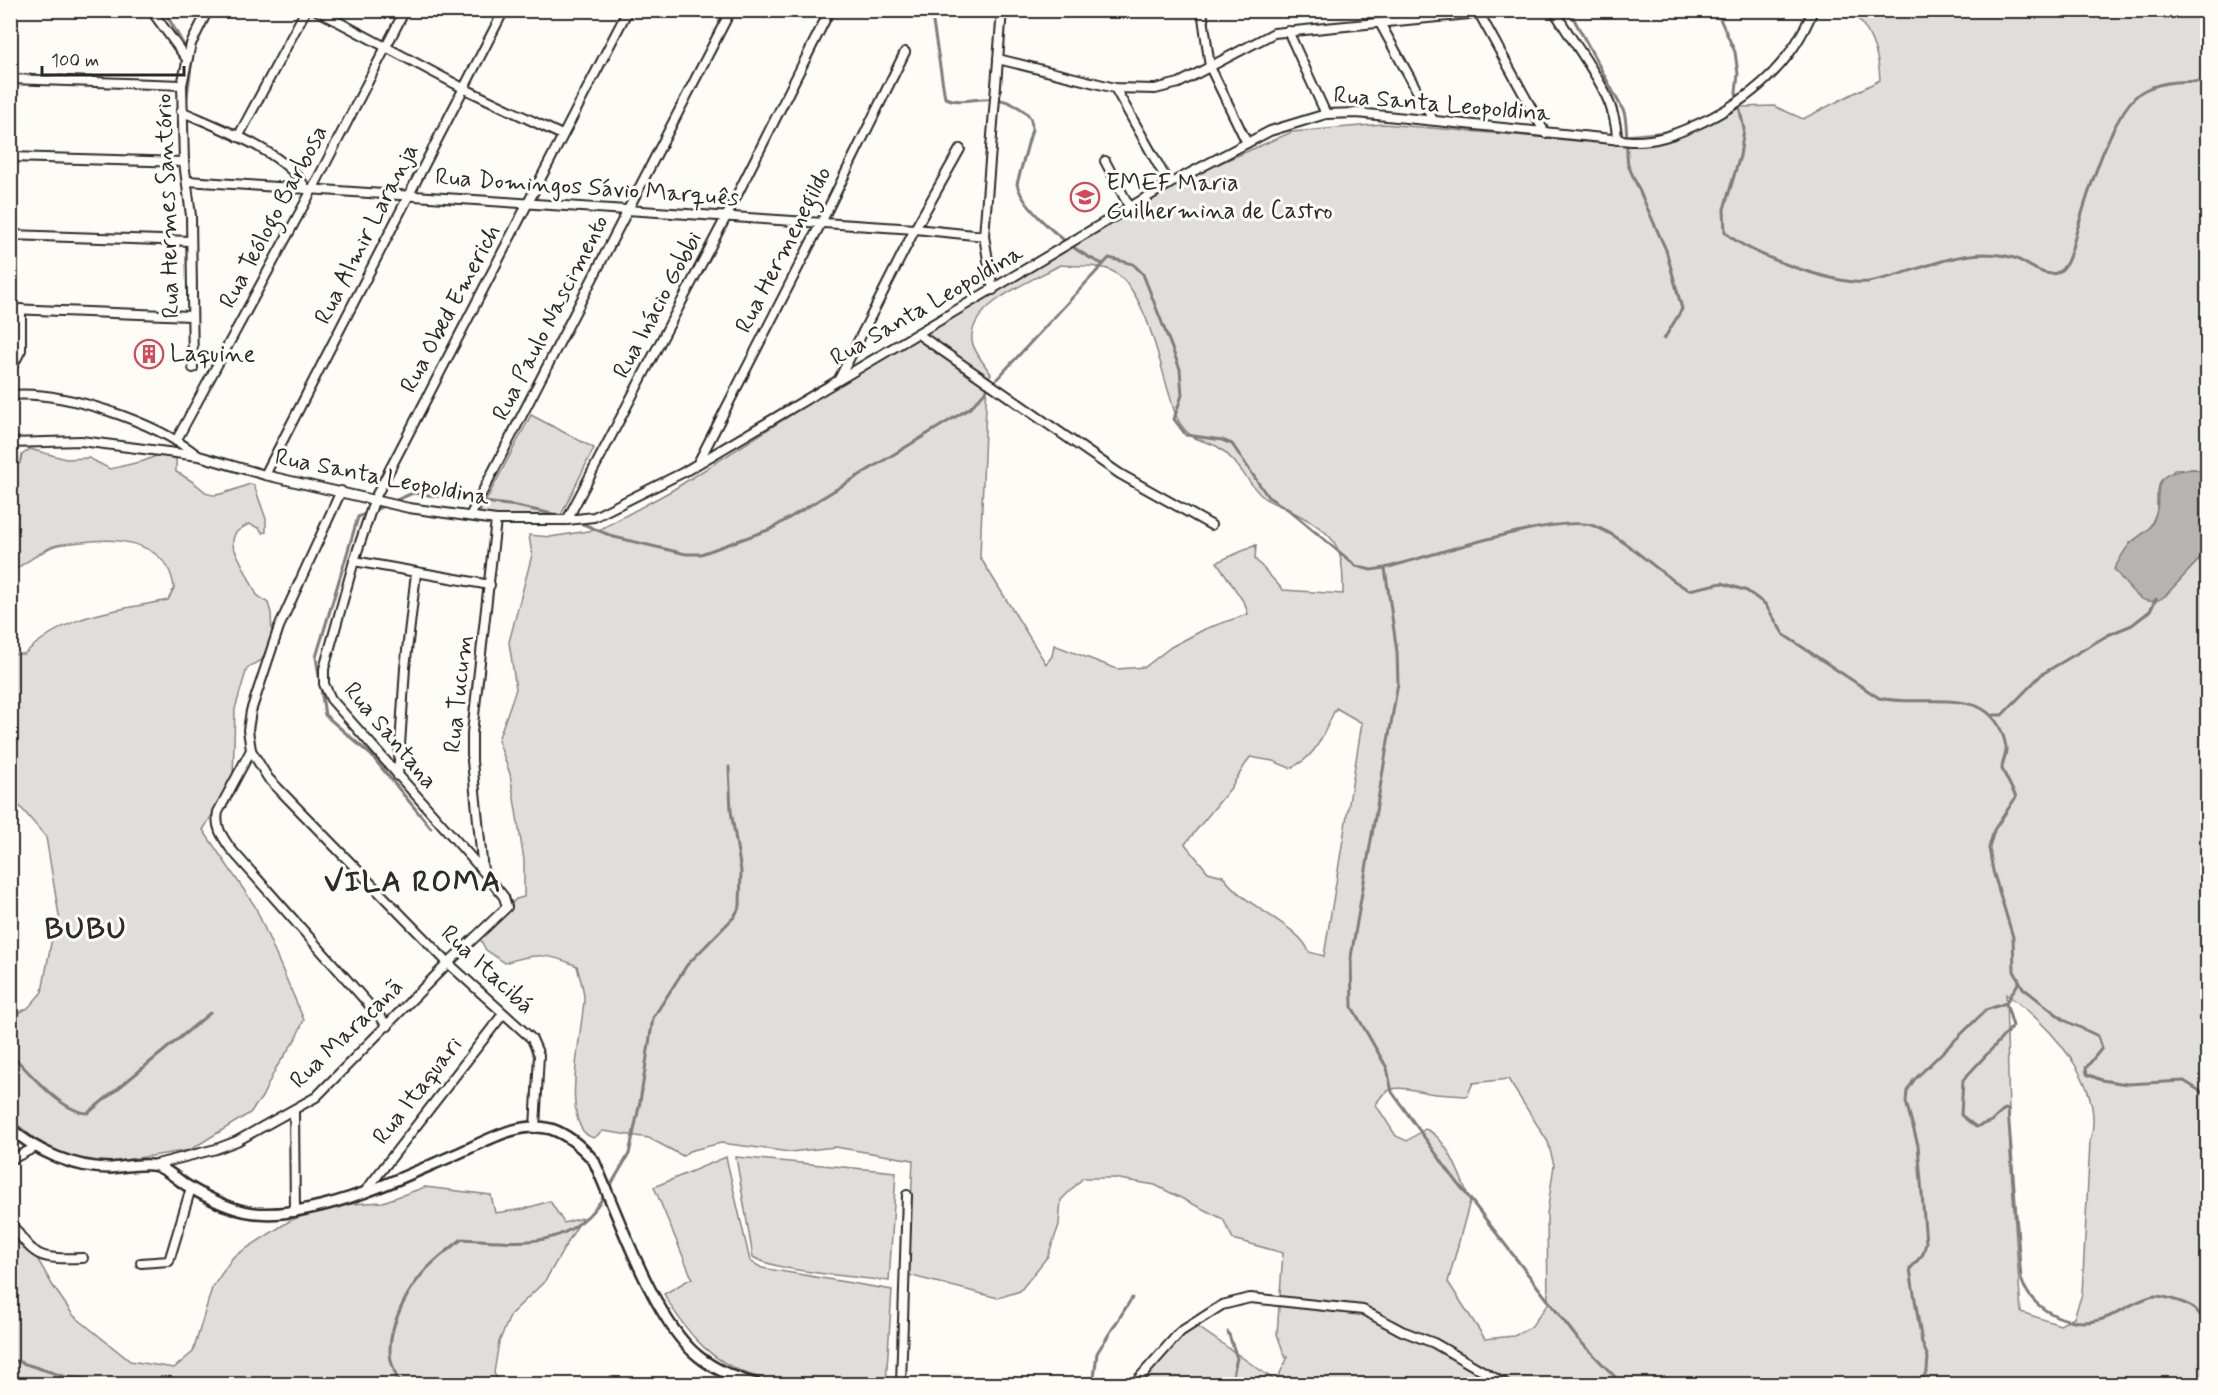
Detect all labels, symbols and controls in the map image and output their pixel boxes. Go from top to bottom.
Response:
scale bar [42,39,184,77]
text: 100 m [51,49,99,73]
street label: Rua Santa Leopoldina [1332,80,1552,130]
street label: Rua Hermes Santório [149,93,187,319]
street label: Rua Teólogo Barbosa [213,120,338,315]
street label: Rua Almir Laranja [308,138,426,330]
street label: Rua Hermenegildo [729,161,842,340]
street label: Rua Domingos Sávio Marquês [434,162,740,214]
place label: EMEF Maria Guilhermina de Castro [1106,168,1333,227]
school or university icon: EMEF Maria Guilhermina de Castro [1069,181,1101,213]
street label: Rua Paulo Nascimento [486,210,616,426]
street label: Rua Obed Emerich [394,219,508,399]
street label: Rua Inácio Gobbi [606,226,710,384]
street label: Rua Santa Leopoldina [825,238,1030,374]
building icon: Laquine [133,338,165,370]
place label: Laquine [170,339,256,370]
street label: Rua Santa Leopoldina [272,442,492,514]
street label: Rua Tucum [437,634,481,754]
street label: Rua Santana [336,676,444,796]
district label: VILA ROMA [324,863,502,902]
district label: BUBU [45,910,127,949]
street label: Rua Itacibá [434,919,540,1021]
street label: Rua Maracanã [284,972,410,1096]
street label: Rua Itaquari [366,1031,470,1151]

